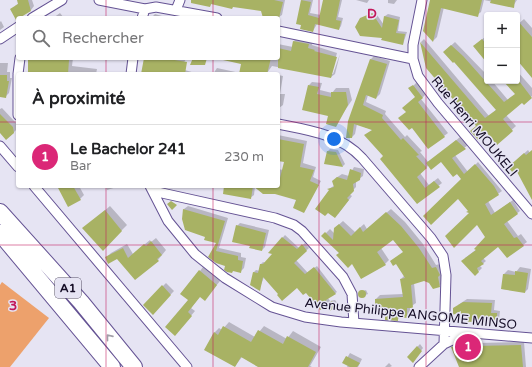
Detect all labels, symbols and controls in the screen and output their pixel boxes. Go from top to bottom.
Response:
text: D [367,6,377,22]
map controls [484,12,520,84]
button: + [484,12,520,48]
search box [16,16,280,60]
icon: search [30,27,52,49]
text: Rechercher [62,29,144,47]
button: − [484,48,520,84]
street label: Rue Henri MOUKELI [428,73,521,180]
text: À proximité [32,88,125,109]
your location [324,129,344,149]
text: Le Bachelor 241 [70,140,186,158]
text: 1 [41,149,49,165]
text: 230 m [224,149,264,165]
text: Bar [70,158,91,174]
road number: A1 [55,278,81,298]
street label: Avenue Philippe ANGOME MINSO [304,295,518,333]
text: 3 [9,298,17,314]
pin: 1 [455,332,481,362]
one-way arrow [107,334,114,341]

